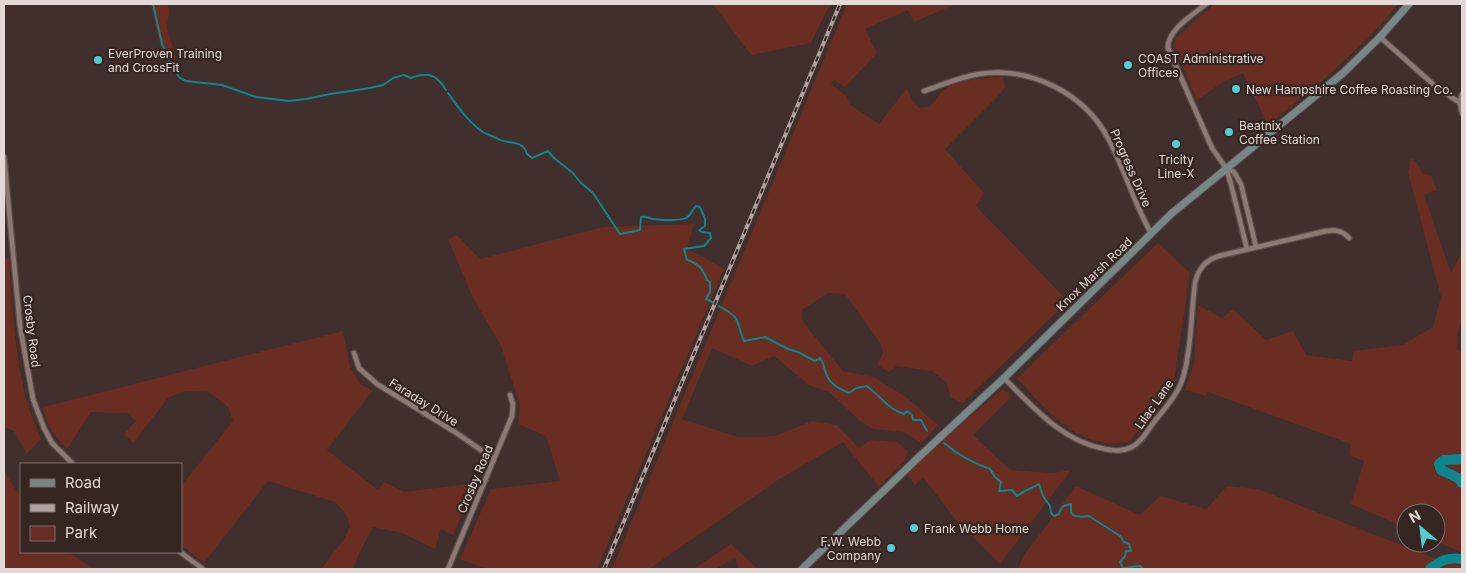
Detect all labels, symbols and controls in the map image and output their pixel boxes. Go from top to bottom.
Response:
place label: EverProven Training and CrossFit [108,46,222,75]
place label: COAST Administrative Offices [1138,51,1264,80]
marker: EverProven Training and CrossFit [92,54,104,66]
marker: COAST Administrative Offices [1122,59,1134,71]
place label: New Hampshire Coffee Roasting Co. [1246,82,1453,97]
marker: New Hampshire Coffee Roasting Co. [1230,83,1242,95]
place label: Beatnix Coffee Station [1239,118,1320,147]
marker: Beatnix Coffee Station [1223,126,1235,138]
street label: Progress Drive [1107,127,1155,209]
marker: Tricity Line-X [1170,138,1182,150]
place label: Tricity Line-X [1157,152,1195,181]
street label: Knox Marsh Road [1053,234,1135,314]
street label: Crosby Road [20,294,44,368]
street label: Faraday Drive [387,375,461,429]
street label: Lilac Lane [1131,376,1177,432]
street label: Crosby Road [454,443,496,515]
legend [20,463,182,553]
text: Road [65,473,101,492]
text: Railway [65,498,120,517]
north arrow [1396,503,1446,553]
text: N [1406,506,1423,526]
place label: Frank Webb Home [924,521,1029,536]
marker: Frank Webb Home [908,522,920,534]
text: Park [65,523,98,542]
place label: F.W. Webb Company [820,534,881,563]
marker: F.W. Webb Company [885,542,897,554]

